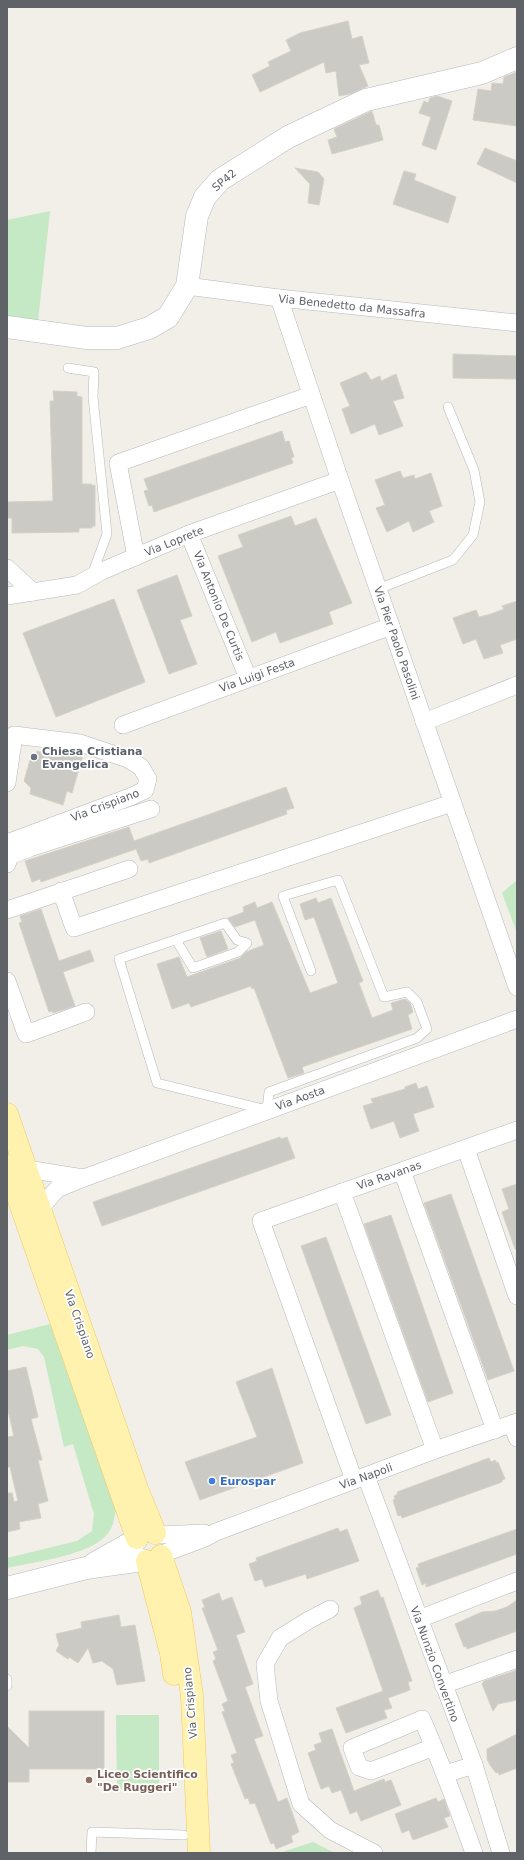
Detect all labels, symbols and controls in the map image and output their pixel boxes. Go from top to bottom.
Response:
street label: SP42 [210,167,239,194]
street label: Via Benedetto da Massafra [278,292,426,321]
street label: Via Loprete [143,524,206,559]
street label: Via Antonio De Curtis [191,549,247,663]
street label: Via Pier Paolo Pasolini [371,585,422,702]
street label: Via Luigi Festa [218,656,297,695]
place label: Chiesa Cristiana Evangelica [42,745,142,771]
marker: Chiesa Cristiana Evangelica [29,752,39,762]
street label: Via Crispiano [69,786,141,824]
street label: Via Aosta [274,1084,327,1113]
street label: Via Ravanas [355,1158,423,1193]
street label: Via Crispiano [62,1288,97,1361]
street label: Via Napoli [338,1461,394,1492]
place label: Eurospar [220,1475,276,1488]
marker: Eurospar [207,1476,217,1486]
street label: Via Nunzio Convertino [408,1605,462,1724]
street label: Via Crispiano [181,1666,200,1739]
place label: Liceo Scientifico "De Ruggeri" [97,1768,198,1794]
marker: Liceo Scientifico "De Ruggeri" [84,1775,94,1785]

